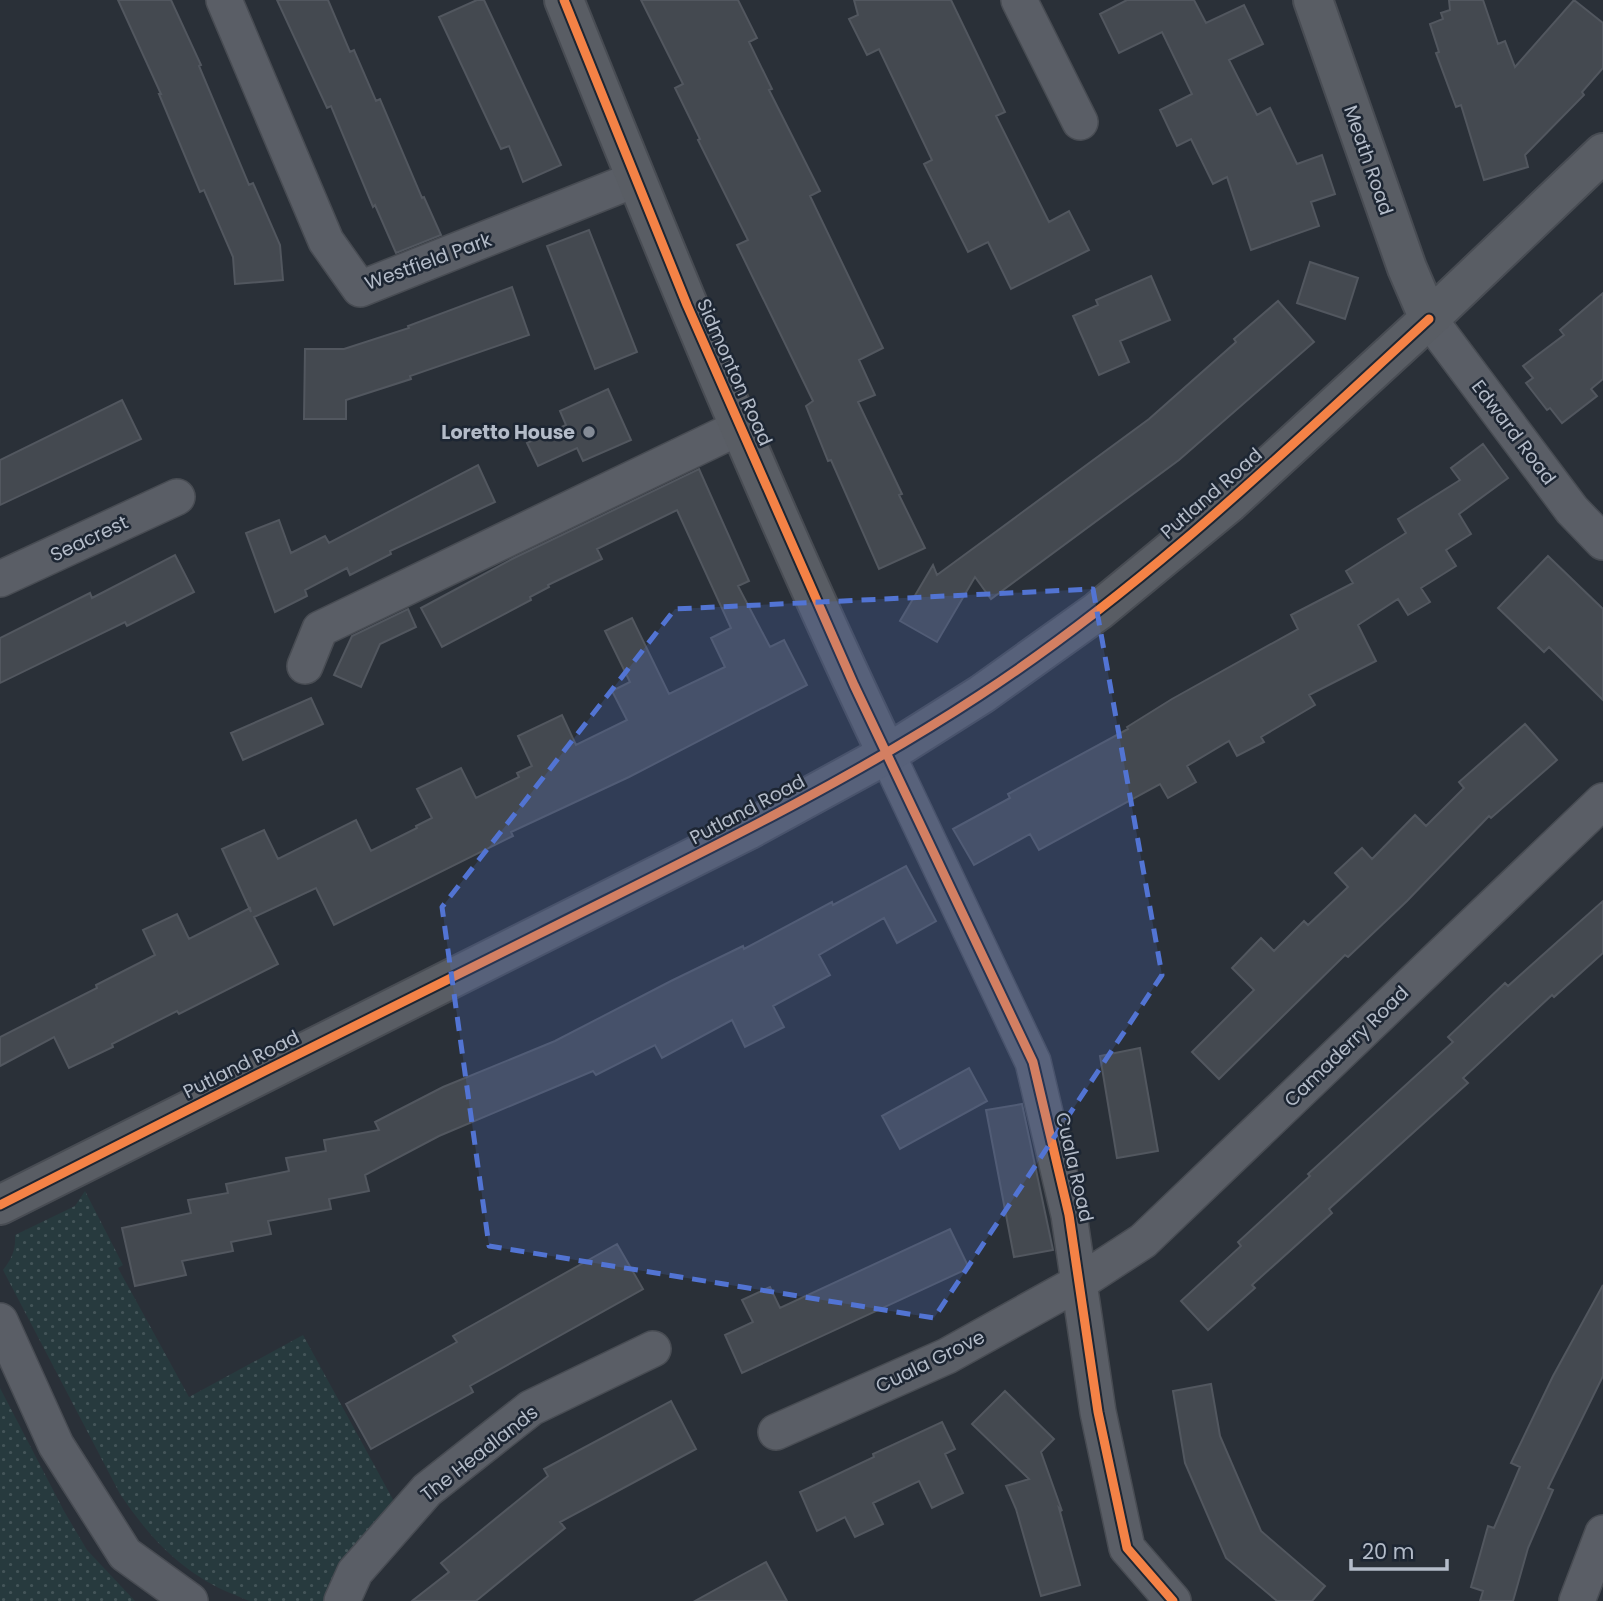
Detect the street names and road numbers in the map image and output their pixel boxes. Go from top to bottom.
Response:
street label: Meath Road [1337,102,1400,219]
street label: Westfield Park [361,226,496,297]
street label: Sidmonton Road [690,294,779,450]
street label: Edward Road [1465,374,1562,491]
street label: Putland Road [1155,442,1268,545]
street label: Seacrest [46,509,133,568]
street label: Putland Road [685,768,810,851]
street label: Camaderry Road [1278,980,1415,1113]
street label: Putland Road [178,1024,304,1105]
street label: Cuala Road [1049,1110,1100,1225]
street label: Cuala Grove [871,1323,989,1400]
street label: The Headlands [415,1399,544,1508]

